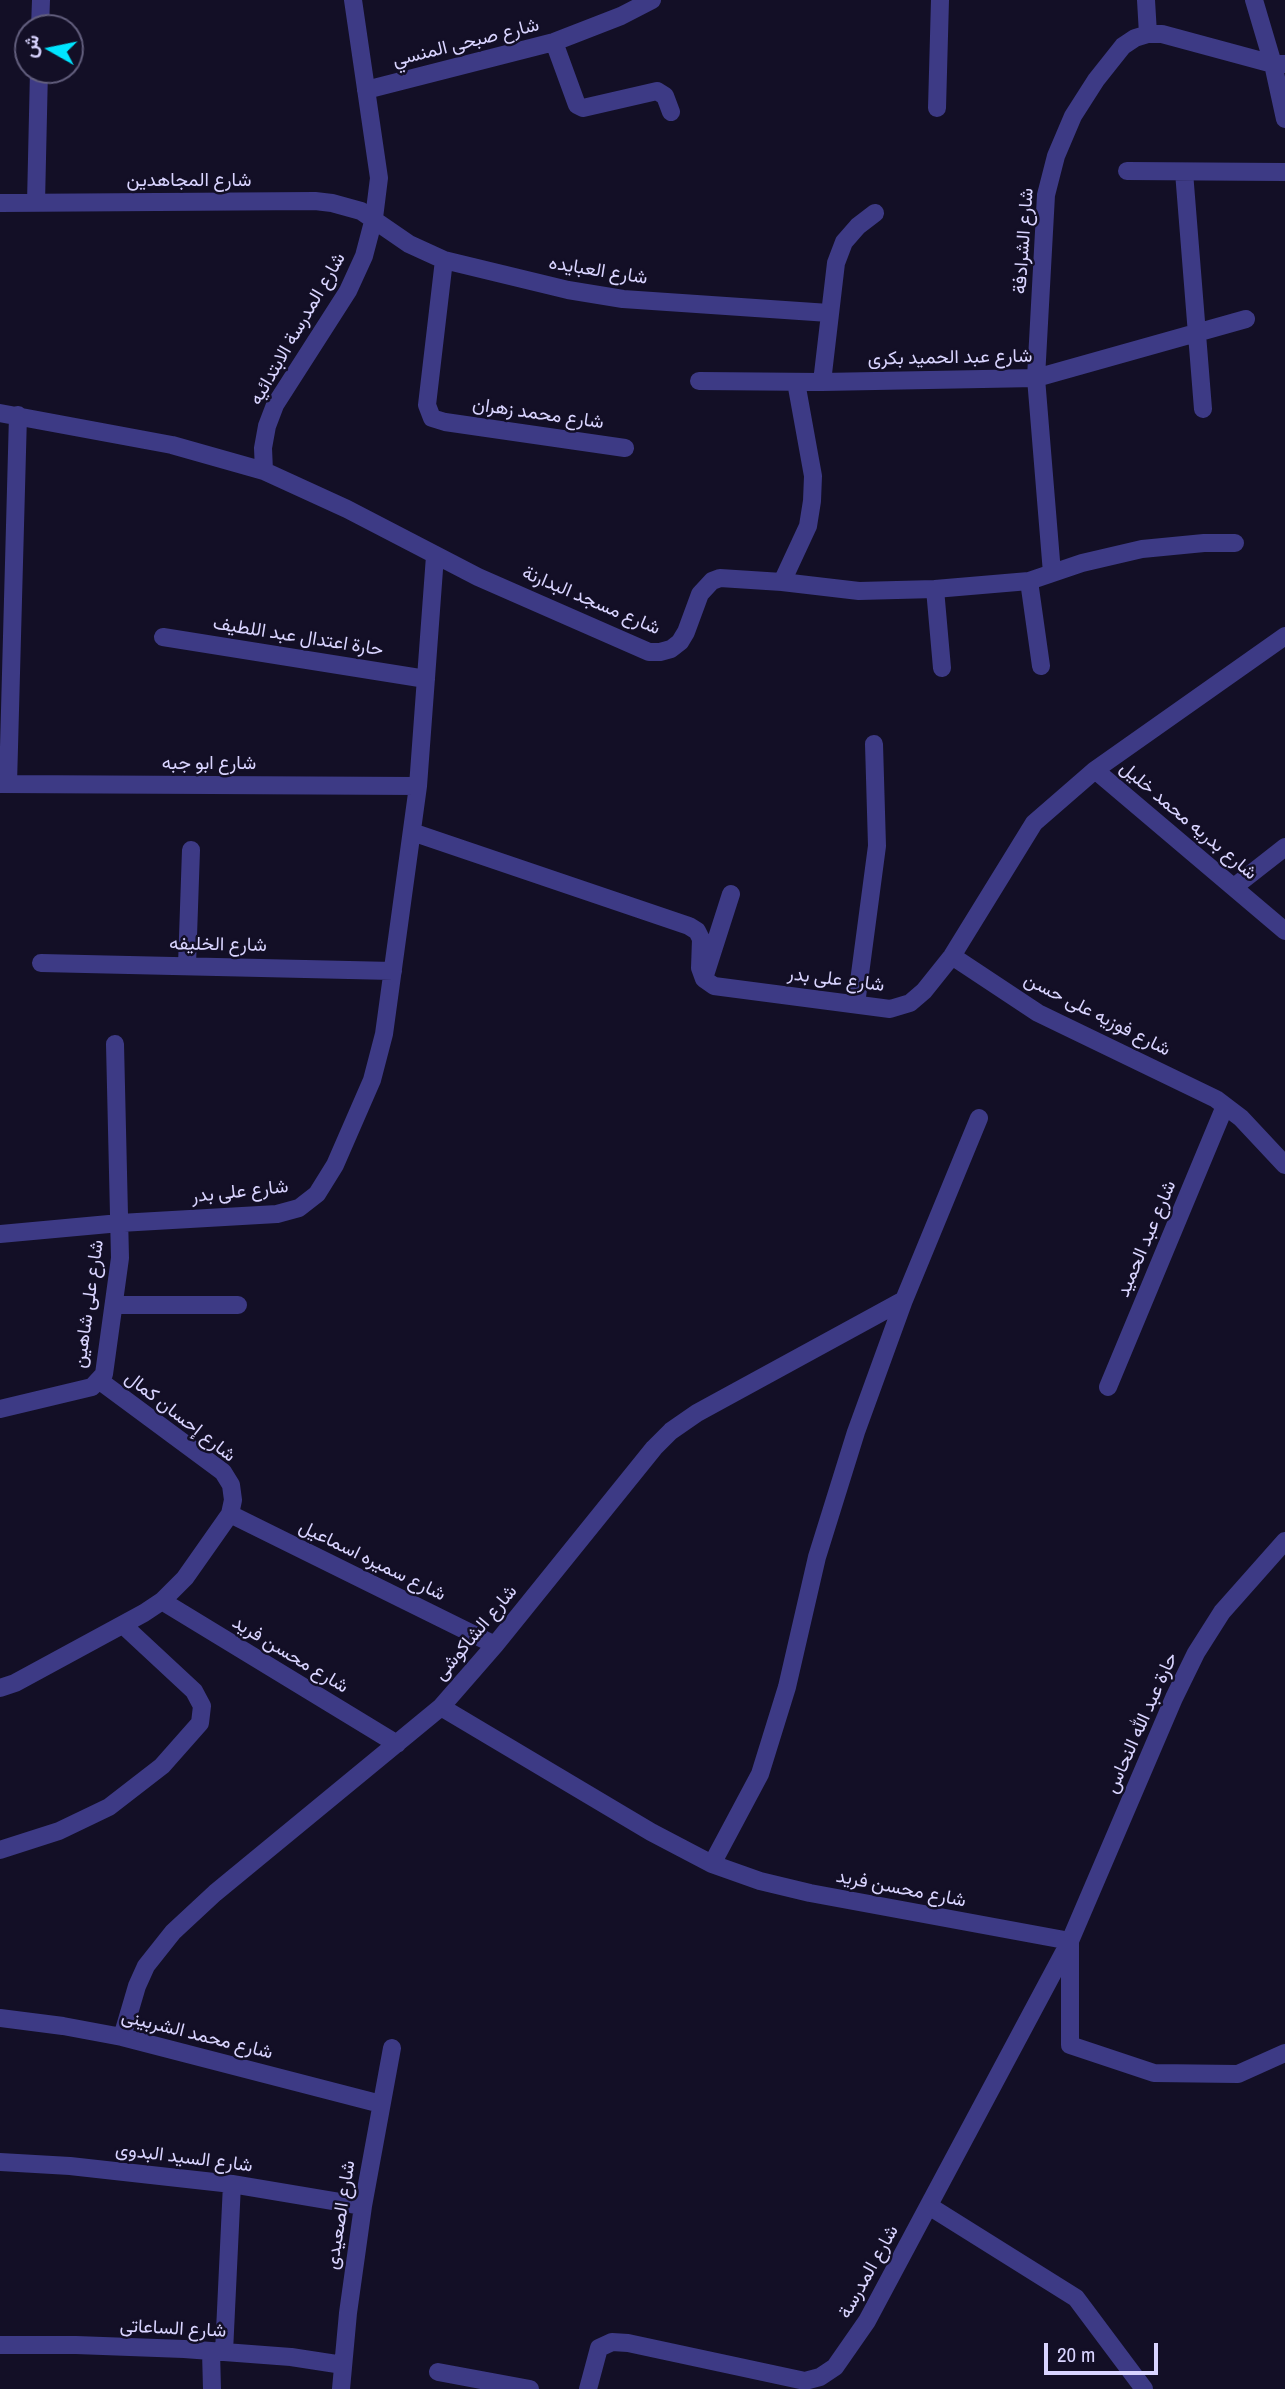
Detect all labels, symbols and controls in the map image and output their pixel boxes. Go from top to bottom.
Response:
north arrow [14,14,84,84]
street label: شارع صبحى المنسي [390,14,542,72]
text: ش [16,33,45,59]
street label: شارع المجاهدين [127,170,251,192]
street label: شارع الشرادفة [1009,187,1039,295]
street label: شارع المدرسة الابتدائيه [245,249,351,409]
street label: شارع العبايده [547,252,649,290]
street label: شارع عبد الحميد بكرى [868,345,1032,371]
street label: شارع محمد زهران [471,393,605,435]
street label: شارع مسجد البدارنة [519,562,663,640]
street label: حارة اعتدال عبد اللطيف [211,612,385,662]
street label: شارع ابو جبه [162,753,256,775]
street label: شارع بدريه محمد خليل [1115,757,1261,885]
street label: شارع الخليفه [169,933,267,957]
street label: شارع على بدر [786,963,886,997]
street label: شارع فوزيه على حسن [1020,968,1174,1062]
street label: شارع على بدر [190,1176,290,1208]
street label: شارع عبد الحميد [1112,1177,1182,1301]
street label: شارع على شاهين [69,1238,109,1370]
street label: شارع إحسان كمال [120,1367,240,1467]
street label: شارع سميره اسماعيل [295,1516,449,1606]
street label: شارع الشاكوشى [429,1581,523,1685]
street label: شارع محسن فريد [228,1611,352,1699]
street label: حارة عبد الله النحاس [1101,1649,1183,1797]
street label: شارع محسن فريد [834,1865,968,1913]
street label: شارع محمد الشربينى [119,2005,275,2065]
street label: شارع السيد البدوى [114,2138,254,2178]
street label: شارع الصعيدى [321,2159,361,2271]
street label: شارع المدرسة [834,2221,904,2323]
street label: شارع الساعاتى [119,2315,227,2343]
scale bar [1047,2330,1161,2374]
text: 20 m [1057,2340,1095,2369]

